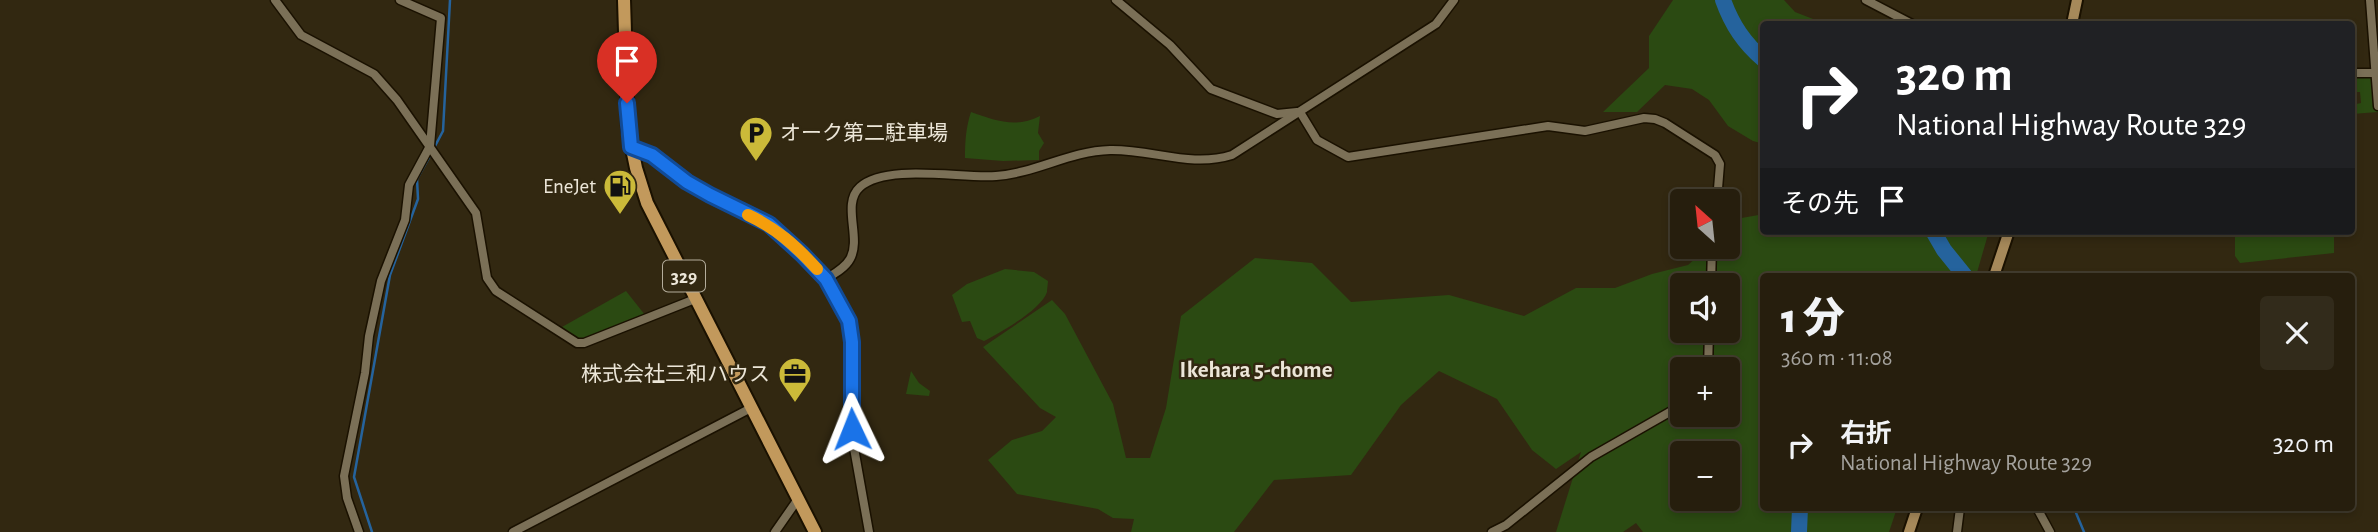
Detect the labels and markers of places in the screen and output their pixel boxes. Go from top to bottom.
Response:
pin [597,31,657,103]
parking icon: オーク第二駐車場 [737,114,775,163]
place label: オーク第二駐車場 [780,122,948,144]
fuel station icon: EneJet [601,167,639,216]
place label: EneJet [543,176,596,197]
office icon: 株式会社三和ハウス [776,355,814,404]
place label: 株式会社三和ハウス [581,363,770,385]

